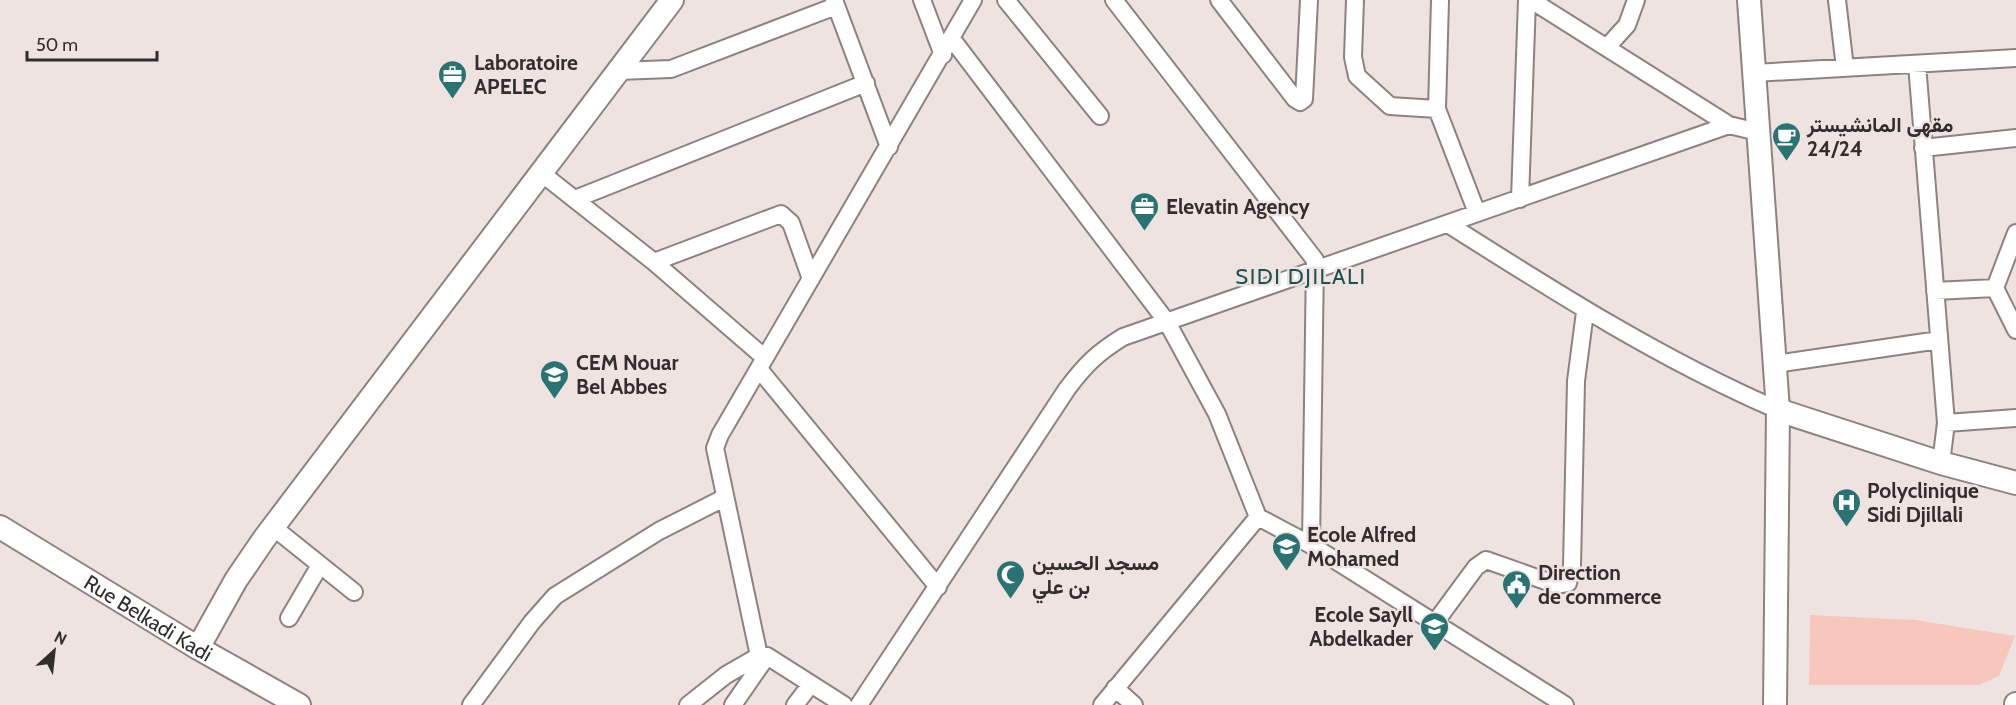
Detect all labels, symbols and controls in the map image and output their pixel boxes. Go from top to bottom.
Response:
scale bar [27,24,158,62]
text: 50 m [36,34,78,56]
place label: Laboratoire APELEC [474,50,578,99]
office icon: Laboratoire APELEC [437,58,469,100]
place label: مقهى المانشيستر 24/24 [1806,112,1953,161]
cafe icon: مقهى المانشيستر 24/24 [1770,120,1802,162]
office icon: Elevatin Agency [1129,190,1161,232]
place label: Elevatin Agency [1166,194,1311,219]
district label: SIDI DJILALI [1235,263,1367,290]
place label: CEM Nouar Bel Abbes [576,350,679,399]
school or university icon: CEM Nouar Bel Abbes [539,358,571,400]
place label: Polyclinique Sidi Djillali [1867,478,1979,527]
hospital icon: Polyclinique Sidi Djillali [1830,486,1862,528]
place label: Ecole Alfred Mohamed [1307,522,1416,571]
school or university icon: Ecole Alfred Mohamed [1270,530,1302,572]
place label: مسجد الحسين بن علي [1032,550,1159,604]
mosque icon: مسجد الحسين بن علي [995,558,1027,600]
place label: Direction de commerce [1538,560,1661,609]
public building icon: Direction de commerce [1501,568,1533,610]
street label: Rue Belkadi Kadi [80,569,217,666]
place label: Ecole Sayll Abdelkader [1309,602,1413,651]
school or university icon: Ecole Sayll Abdelkader [1418,610,1450,652]
north arrow [24,621,84,681]
text: N [51,627,70,649]

